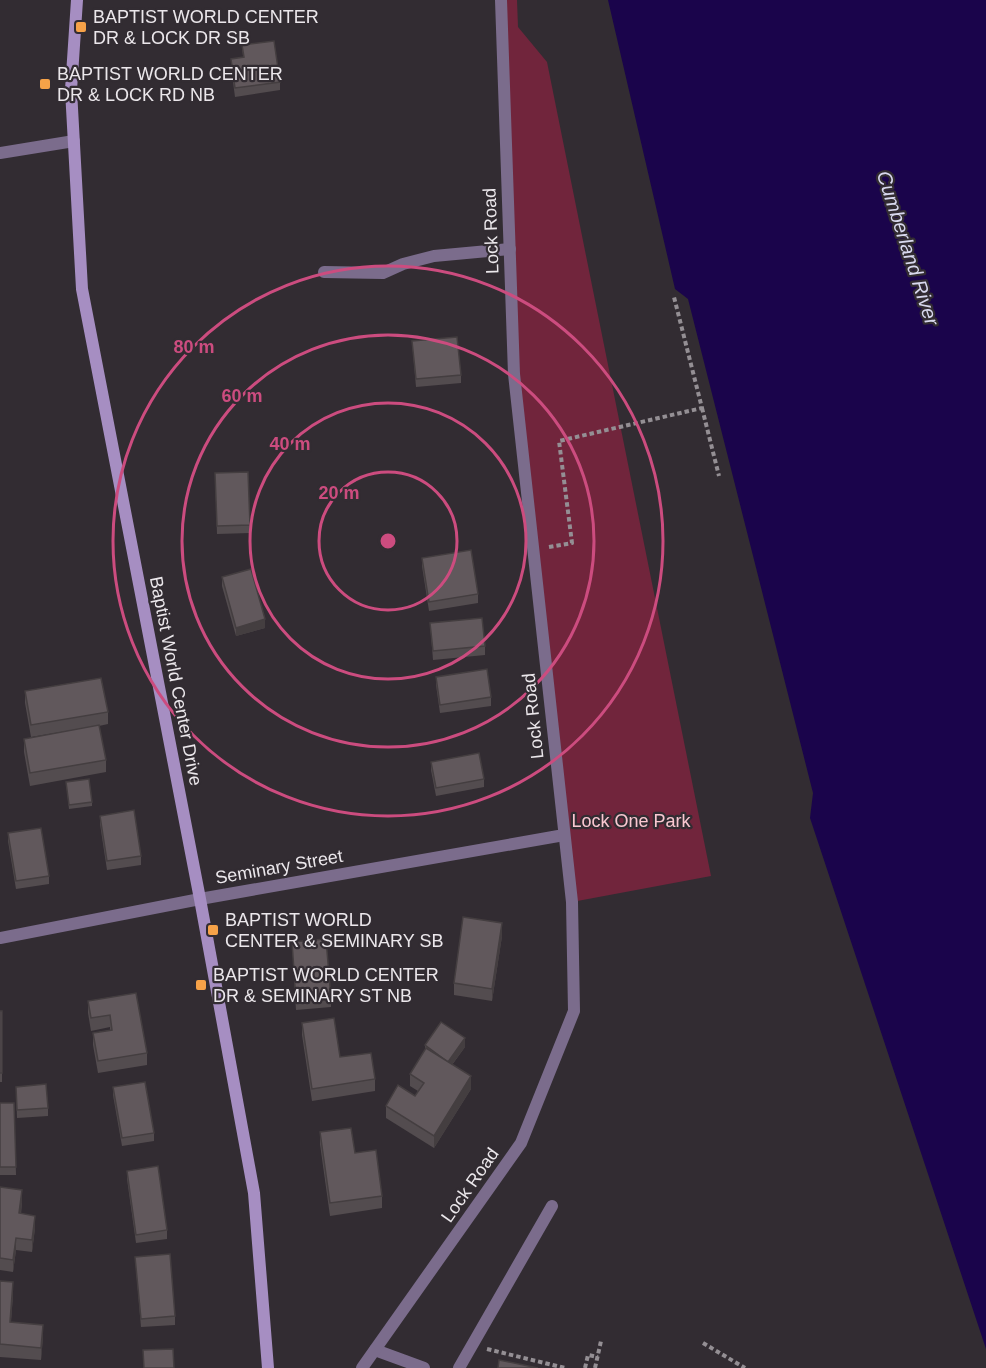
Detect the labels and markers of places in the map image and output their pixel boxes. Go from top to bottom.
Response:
place label: BAPTIST WORLD CENTER DR & LOCK DR SB [93,7,319,48]
marker: BAPTIST WORLD CENTER DR & LOCK DR SB [74,20,88,34]
place label: BAPTIST WORLD CENTER DR & LOCK RD NB [57,64,283,105]
marker: BAPTIST WORLD CENTER DR & LOCK RD NB [38,77,52,91]
centre of rings [378,531,398,551]
place label: BAPTIST WORLD CENTER & SEMINARY SB [225,910,443,951]
marker: BAPTIST WORLD CENTER & SEMINARY SB [206,923,220,937]
place label: BAPTIST WORLD CENTER DR & SEMINARY ST NB [213,965,439,1006]
marker: BAPTIST WORLD CENTER DR & SEMINARY ST NB [194,978,208,992]

